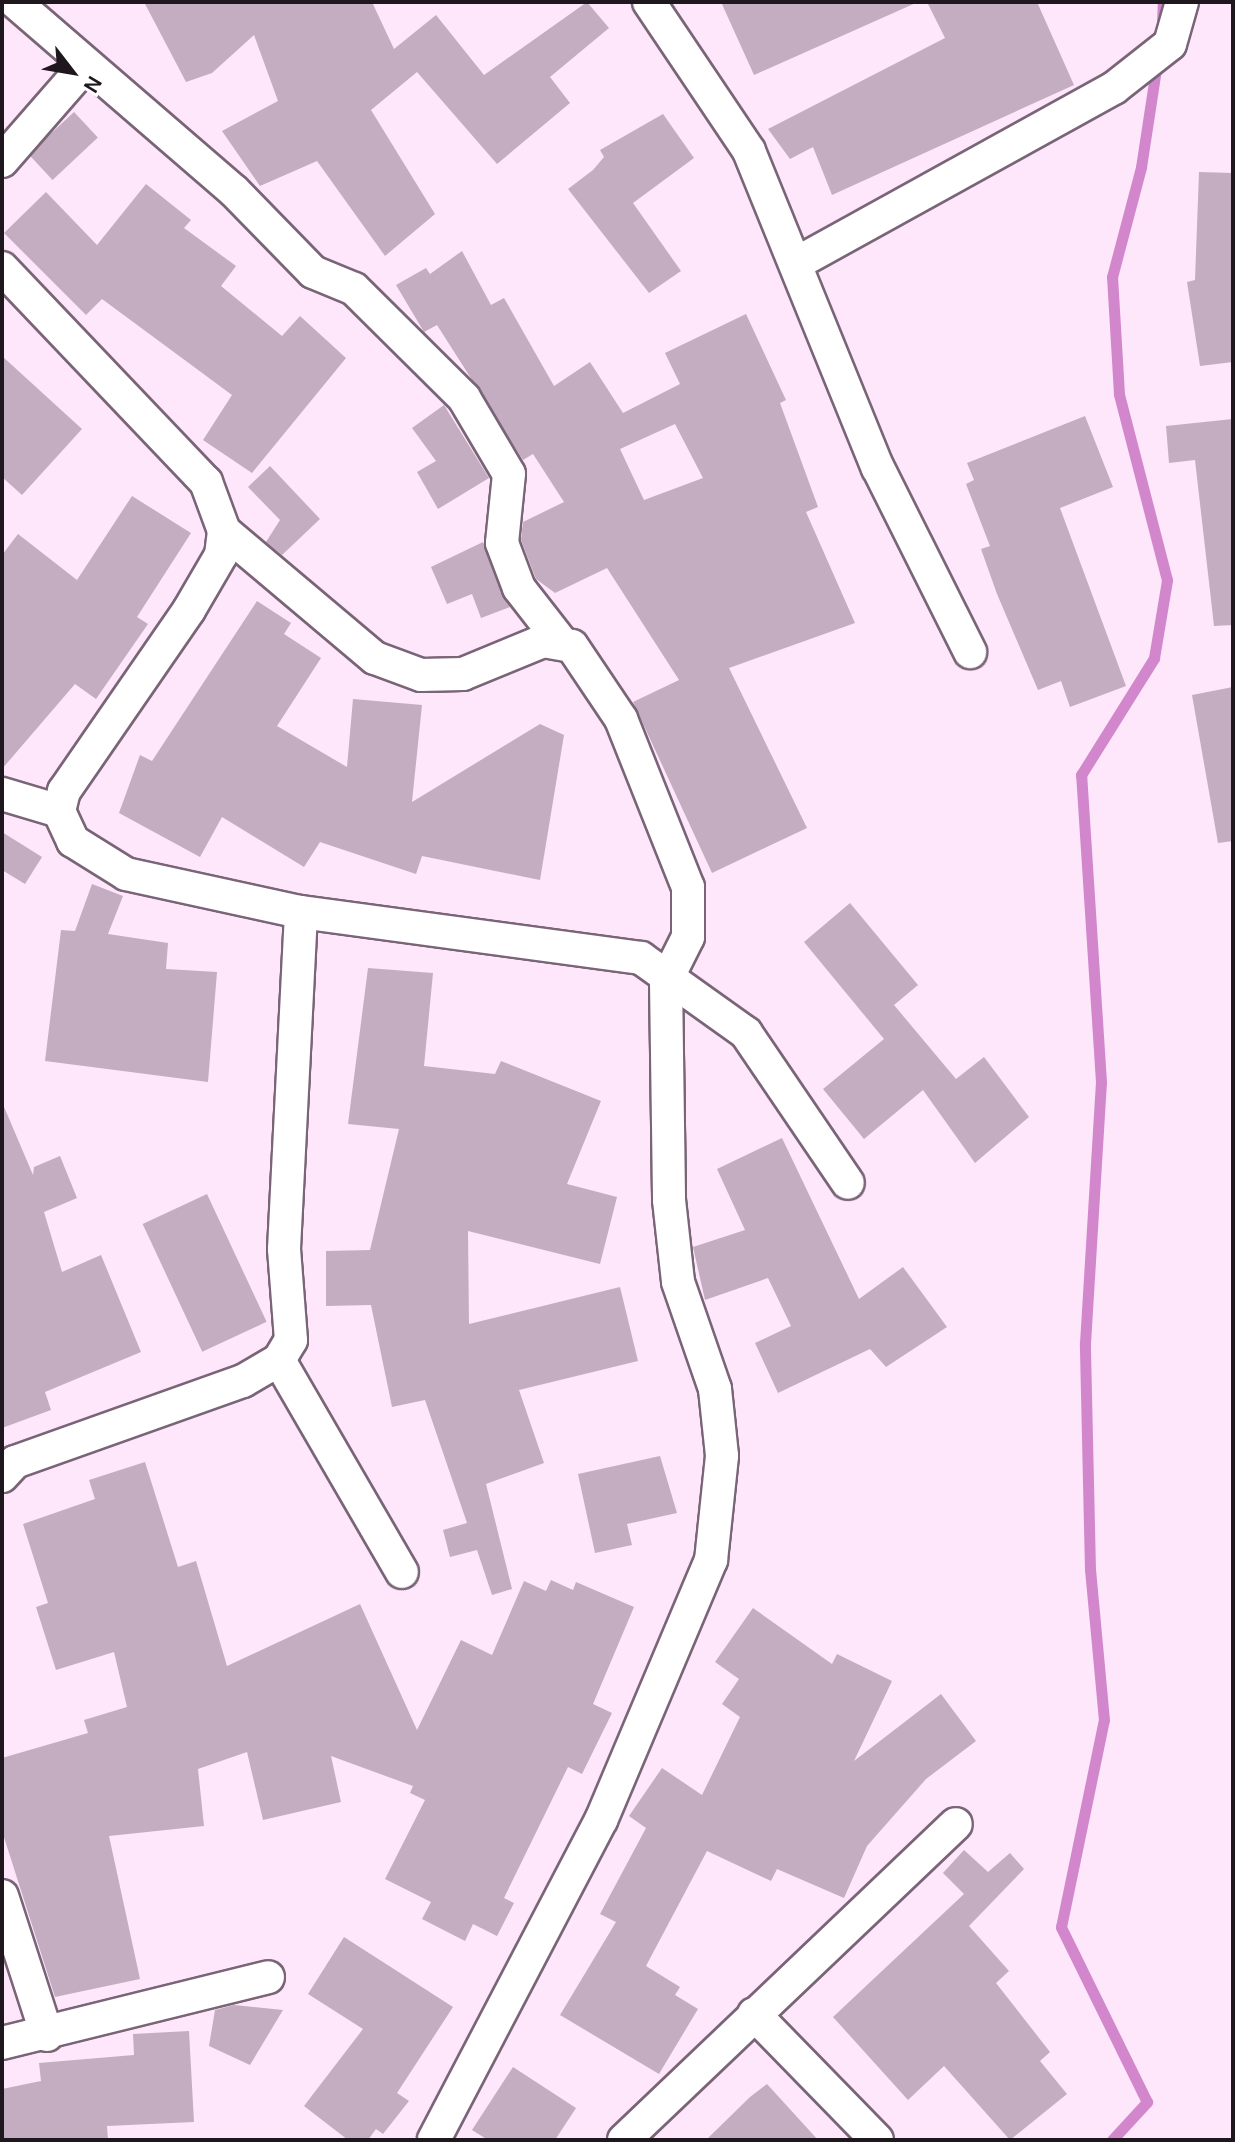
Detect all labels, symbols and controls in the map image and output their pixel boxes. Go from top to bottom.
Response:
north arrow [32,32,112,112]
text: N [77,71,108,98]

